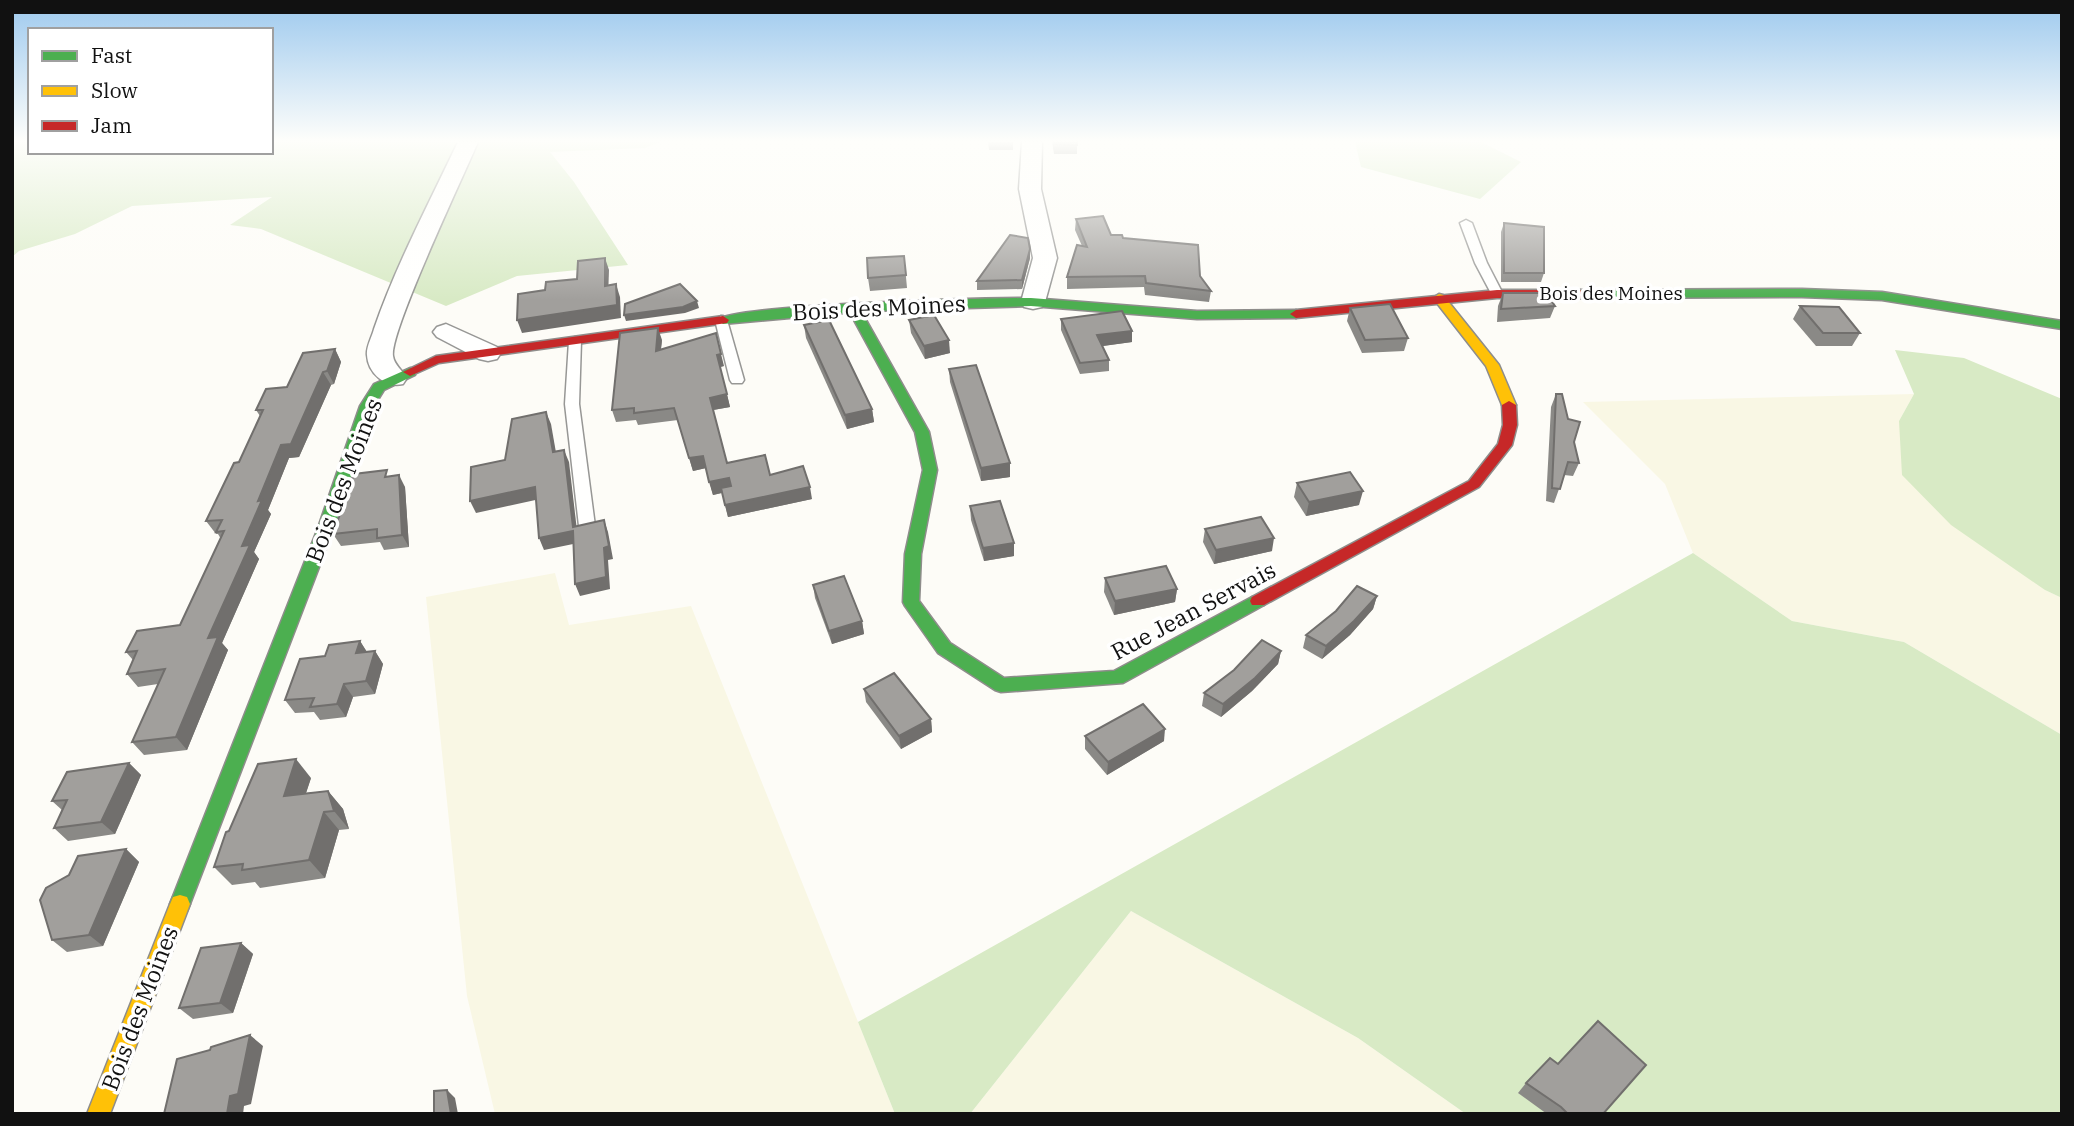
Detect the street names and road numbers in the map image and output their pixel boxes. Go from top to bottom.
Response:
street label: Bois des Moines [1539,281,1683,305]
street label: Bois des Moines [792,287,966,327]
street label: Bois des Moines [298,394,388,566]
street label: Rue Jean Servais [1105,554,1281,666]
street label: Bois des Moines [94,922,184,1094]

